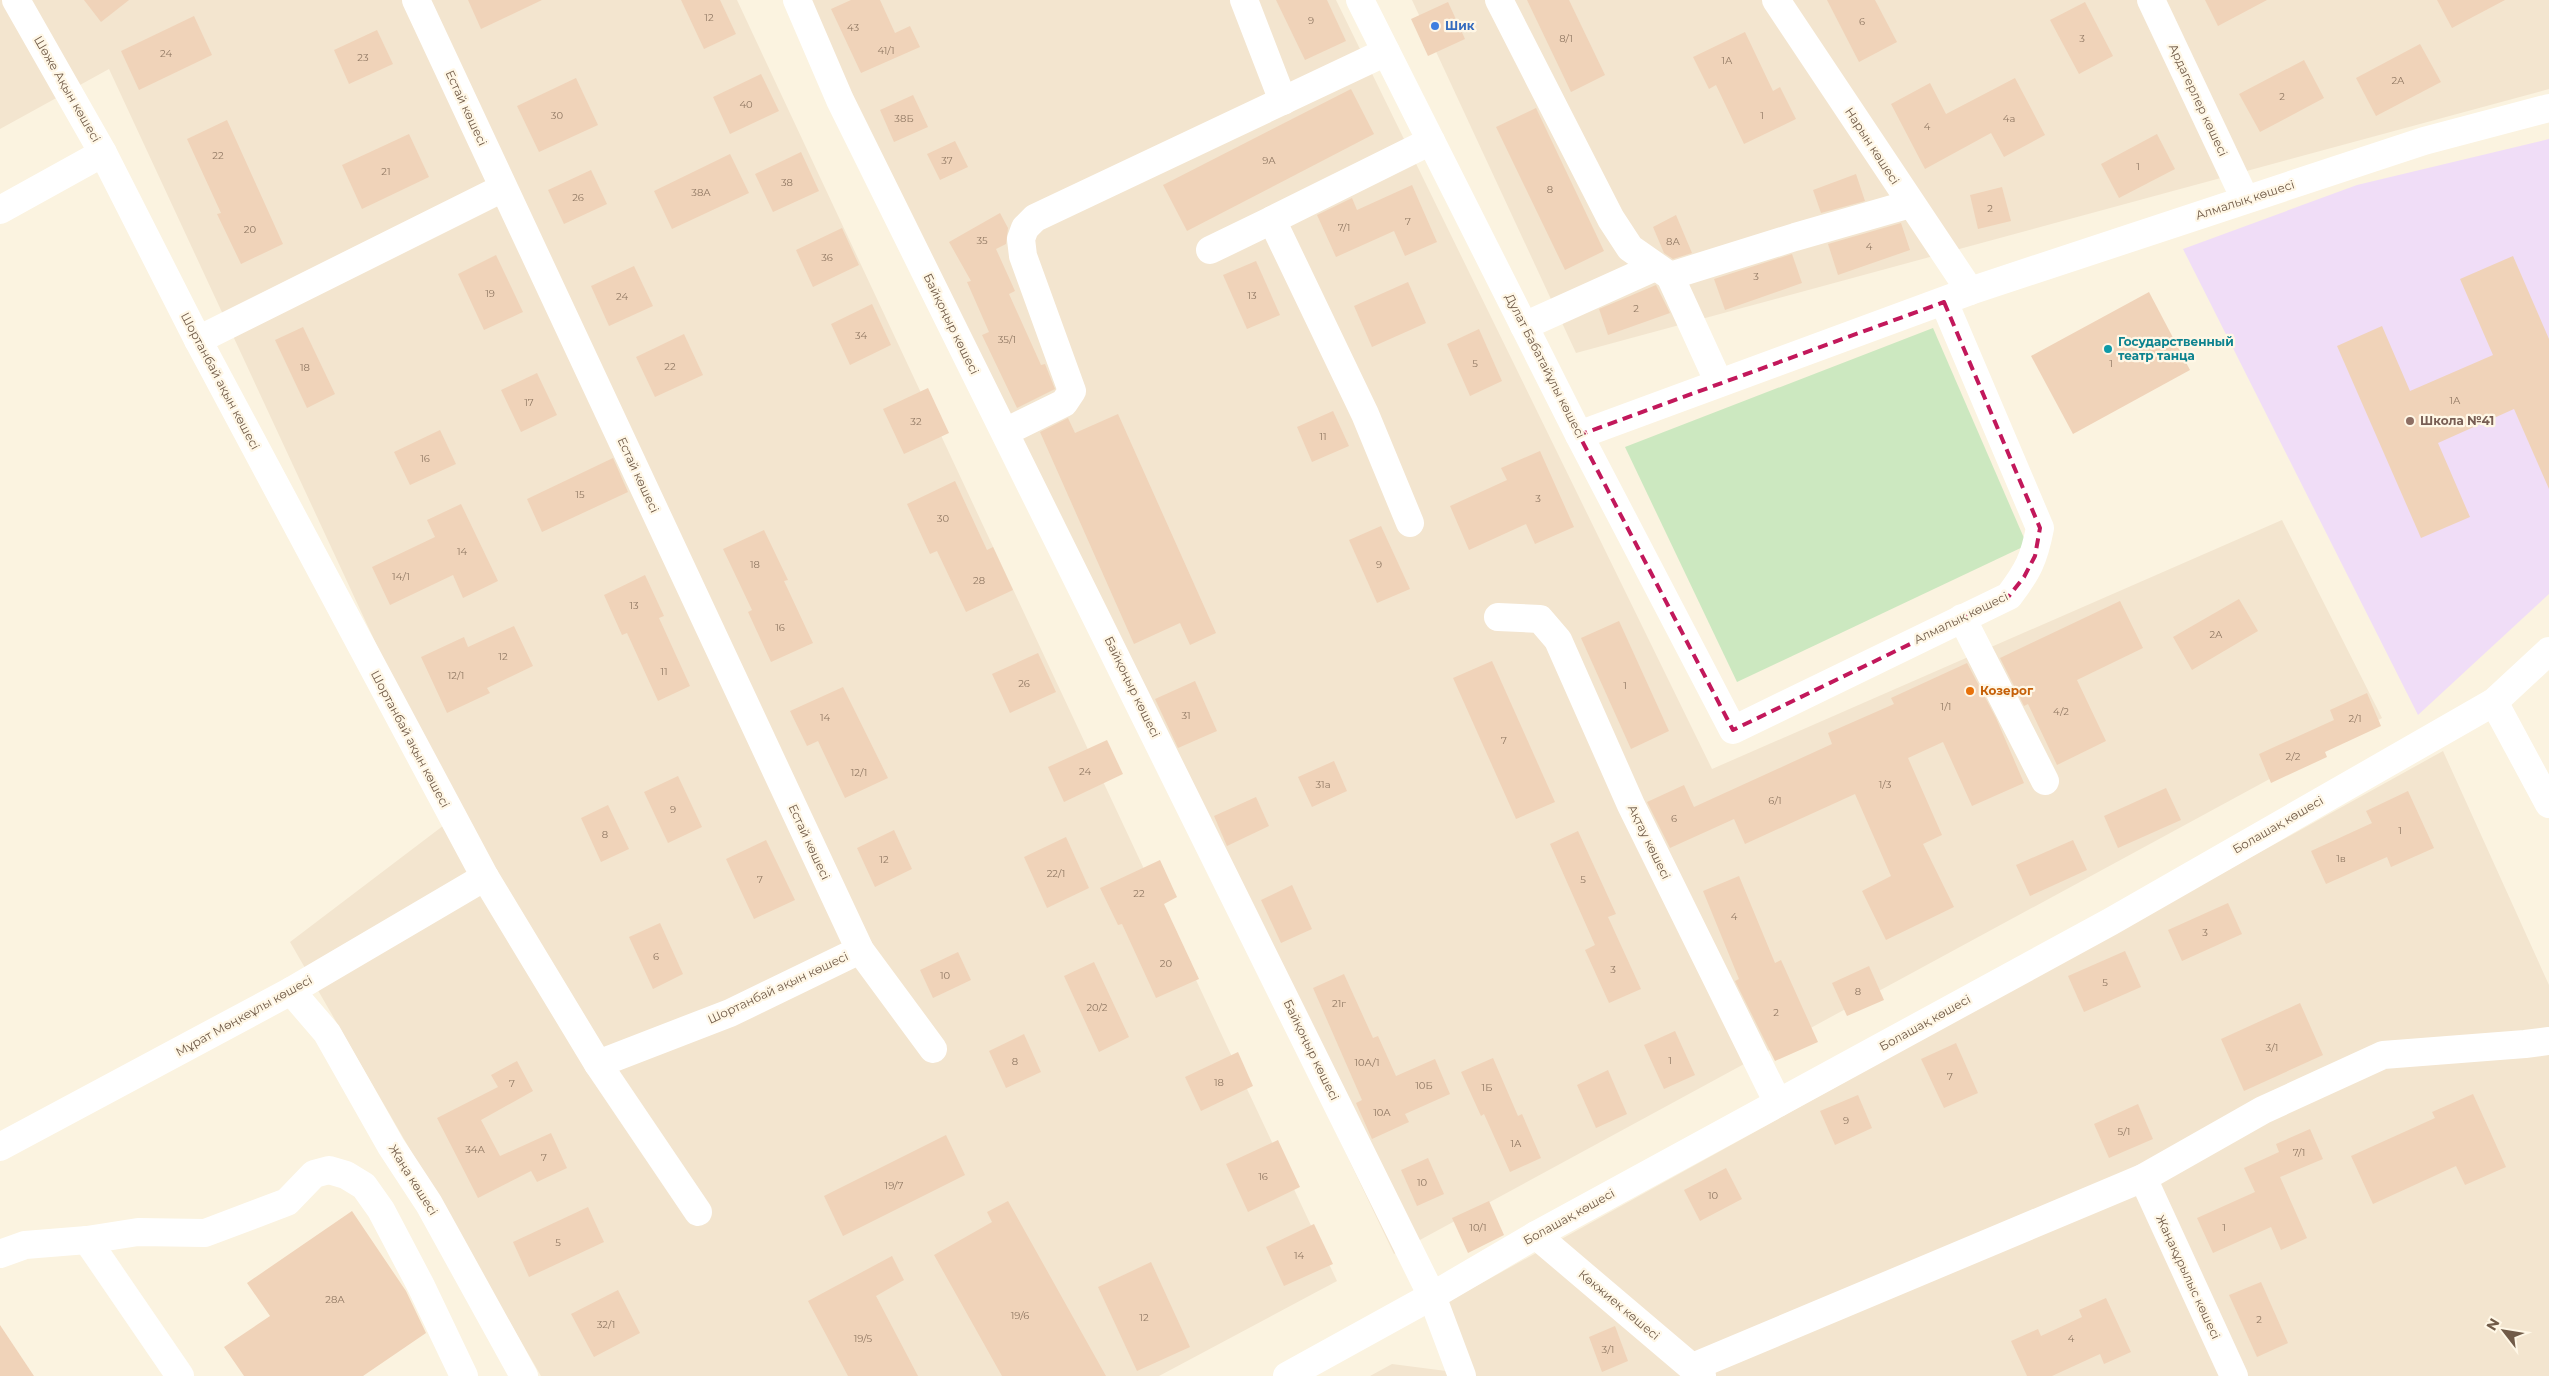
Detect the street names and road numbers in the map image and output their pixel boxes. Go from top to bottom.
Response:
street label: Шөже Ақын көшесі [31,33,104,145]
street label: Ардагерлер көшесі [2166,41,2231,158]
street label: Естай көшесі [442,68,490,148]
street label: Нарын көшесі [1842,104,1903,187]
street label: Алмалық көшесі [2194,176,2296,223]
street label: Байқоңыр көшесі [920,271,982,377]
street label: Дулат Бабатайұлы көшесі [1502,291,1588,440]
street label: Шортанбай ақын көшесі [178,310,263,452]
street label: Естай көшесі [614,435,662,515]
street label: Алмалық көшесі [1911,588,2010,647]
street label: Байқоңыр көшесі [1101,634,1163,740]
street label: Шортанбай ақын көшесі [368,668,453,810]
street label: Болашақ көшесі [2230,793,2326,857]
street label: Естай көшесі [785,802,833,882]
street label: Ақтау көшесі [1625,802,1674,882]
street label: Шортанбай ақын көшесі [705,948,850,1027]
street label: Мұрат Мөңкеұлы көшесі [173,972,314,1059]
street label: Болашақ көшесі [1876,991,1973,1054]
street label: Байқоңыр көшесі [1280,997,1342,1103]
street label: Жаңа көшесі [386,1142,441,1218]
street label: Болашақ көшесі [1520,1185,1617,1248]
street label: Жаңақұрылыс көшесі [2153,1212,2224,1341]
street label: Көкжиек көшесі [1576,1266,1663,1343]

